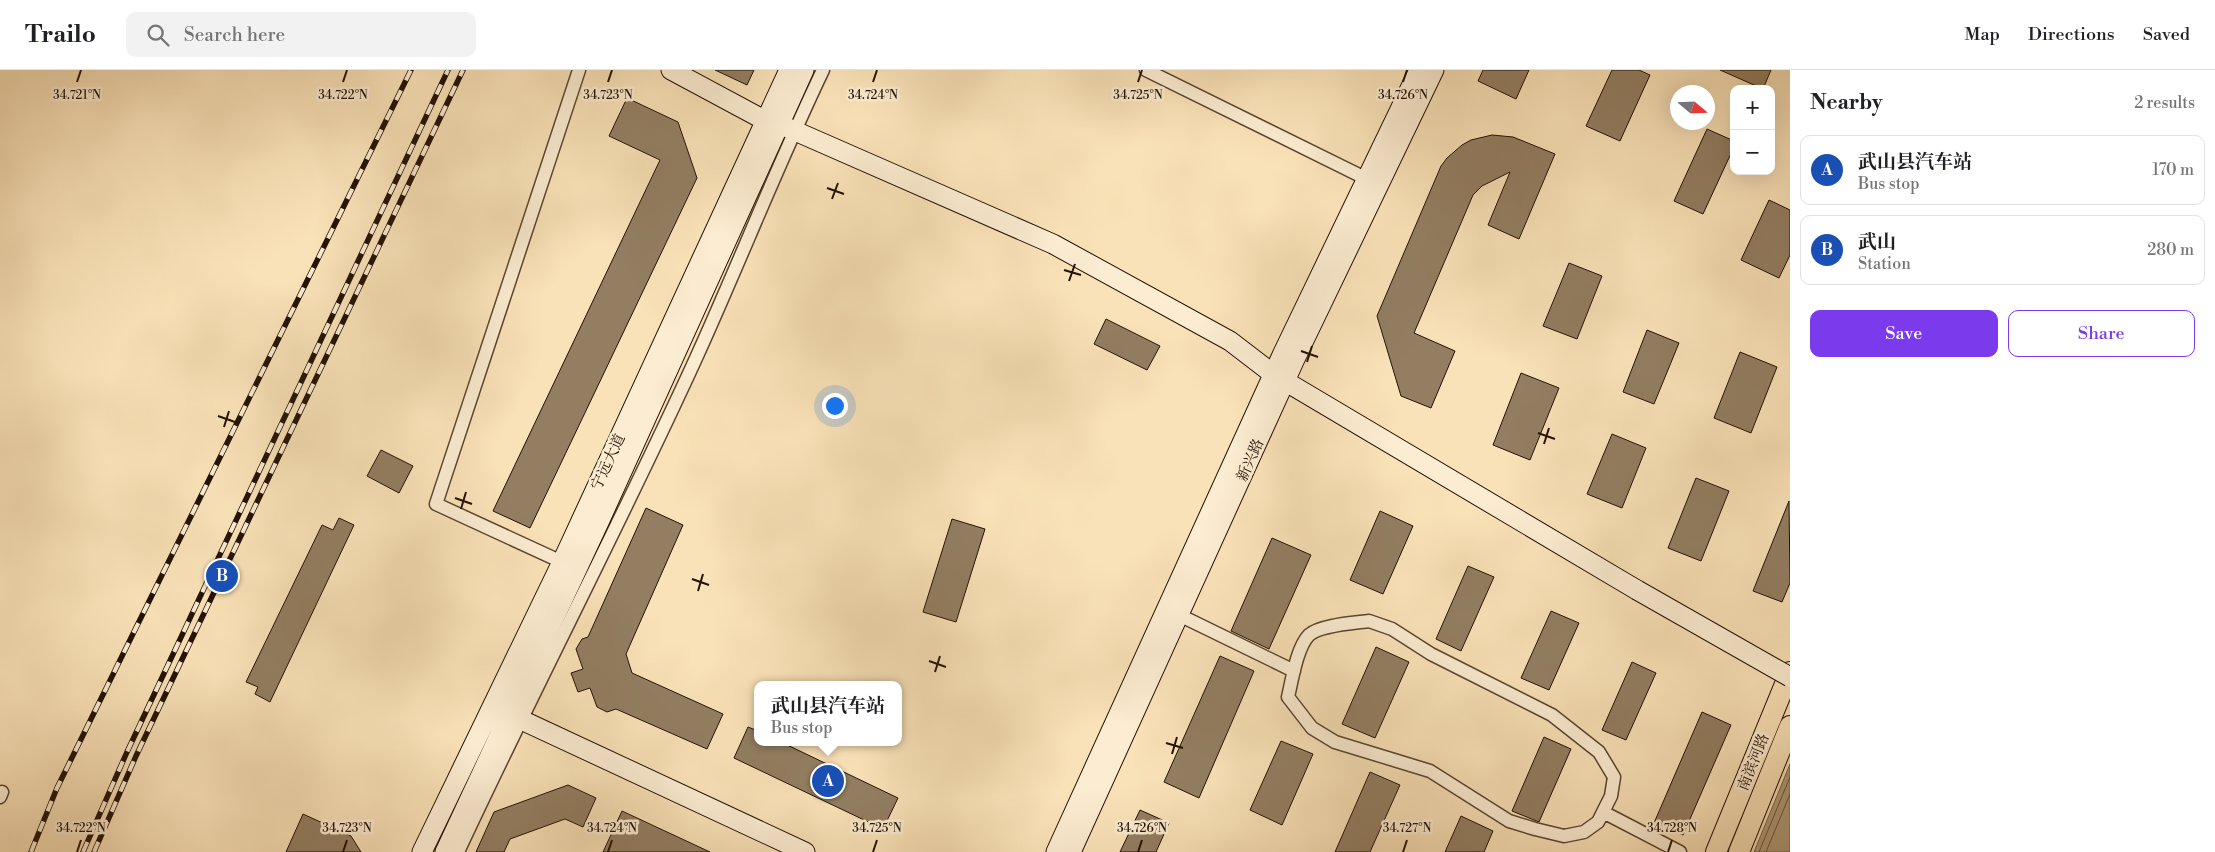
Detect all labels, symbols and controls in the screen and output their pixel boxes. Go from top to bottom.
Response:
search box [126,12,476,57]
text: Trailo [25,20,96,50]
icon: search [144,21,172,49]
text: Search here [184,23,285,47]
text: Map [1964,23,2000,46]
text: Directions [2028,23,2115,46]
text: Saved [2143,23,2190,46]
north arrow [1670,85,1715,130]
map controls [1730,85,1775,175]
button: + [1730,85,1775,130]
text: 34.721°N [53,88,101,103]
text: 34.722°N [318,88,368,103]
text: 34.723°N [583,88,633,103]
text: 34.724°N [848,88,898,103]
text: 34.725°N [1113,88,1163,103]
text: 34.726°N [1378,88,1428,103]
text: Nearby [1810,90,1883,116]
text: 2 results [2134,93,2195,113]
button: − [1730,130,1775,175]
text: 武山县汽车站 [1858,150,1972,174]
text: A [1821,160,1833,180]
text: 170 m [2152,160,2194,180]
text: Bus stop [1858,174,1920,194]
text: 武山 [1858,230,1896,254]
text: B [1821,240,1833,260]
text: 280 m [2147,240,2194,260]
text: Station [1858,254,1911,274]
button: Save [1810,310,1998,357]
button: Share [2008,310,2195,357]
your location [822,393,848,419]
street label: 宁远大道 [587,431,630,493]
street label: 新兴路 [1233,436,1268,485]
pin: B [206,557,238,595]
popup [754,681,902,746]
text: 武山县汽车站 [771,694,885,718]
text: Bus stop [771,718,833,738]
street label: 南滨河路 [1733,731,1774,794]
pin: A [812,762,844,800]
text: 34.722°N [56,821,106,836]
text: 34.723°N [322,821,372,836]
text: 34.724°N [587,821,637,836]
text: 34.725°N [852,821,902,836]
text: 34.726°N [1117,821,1167,836]
text: 34.727°N [1383,821,1431,836]
text: 34.728°N [1647,821,1697,836]

